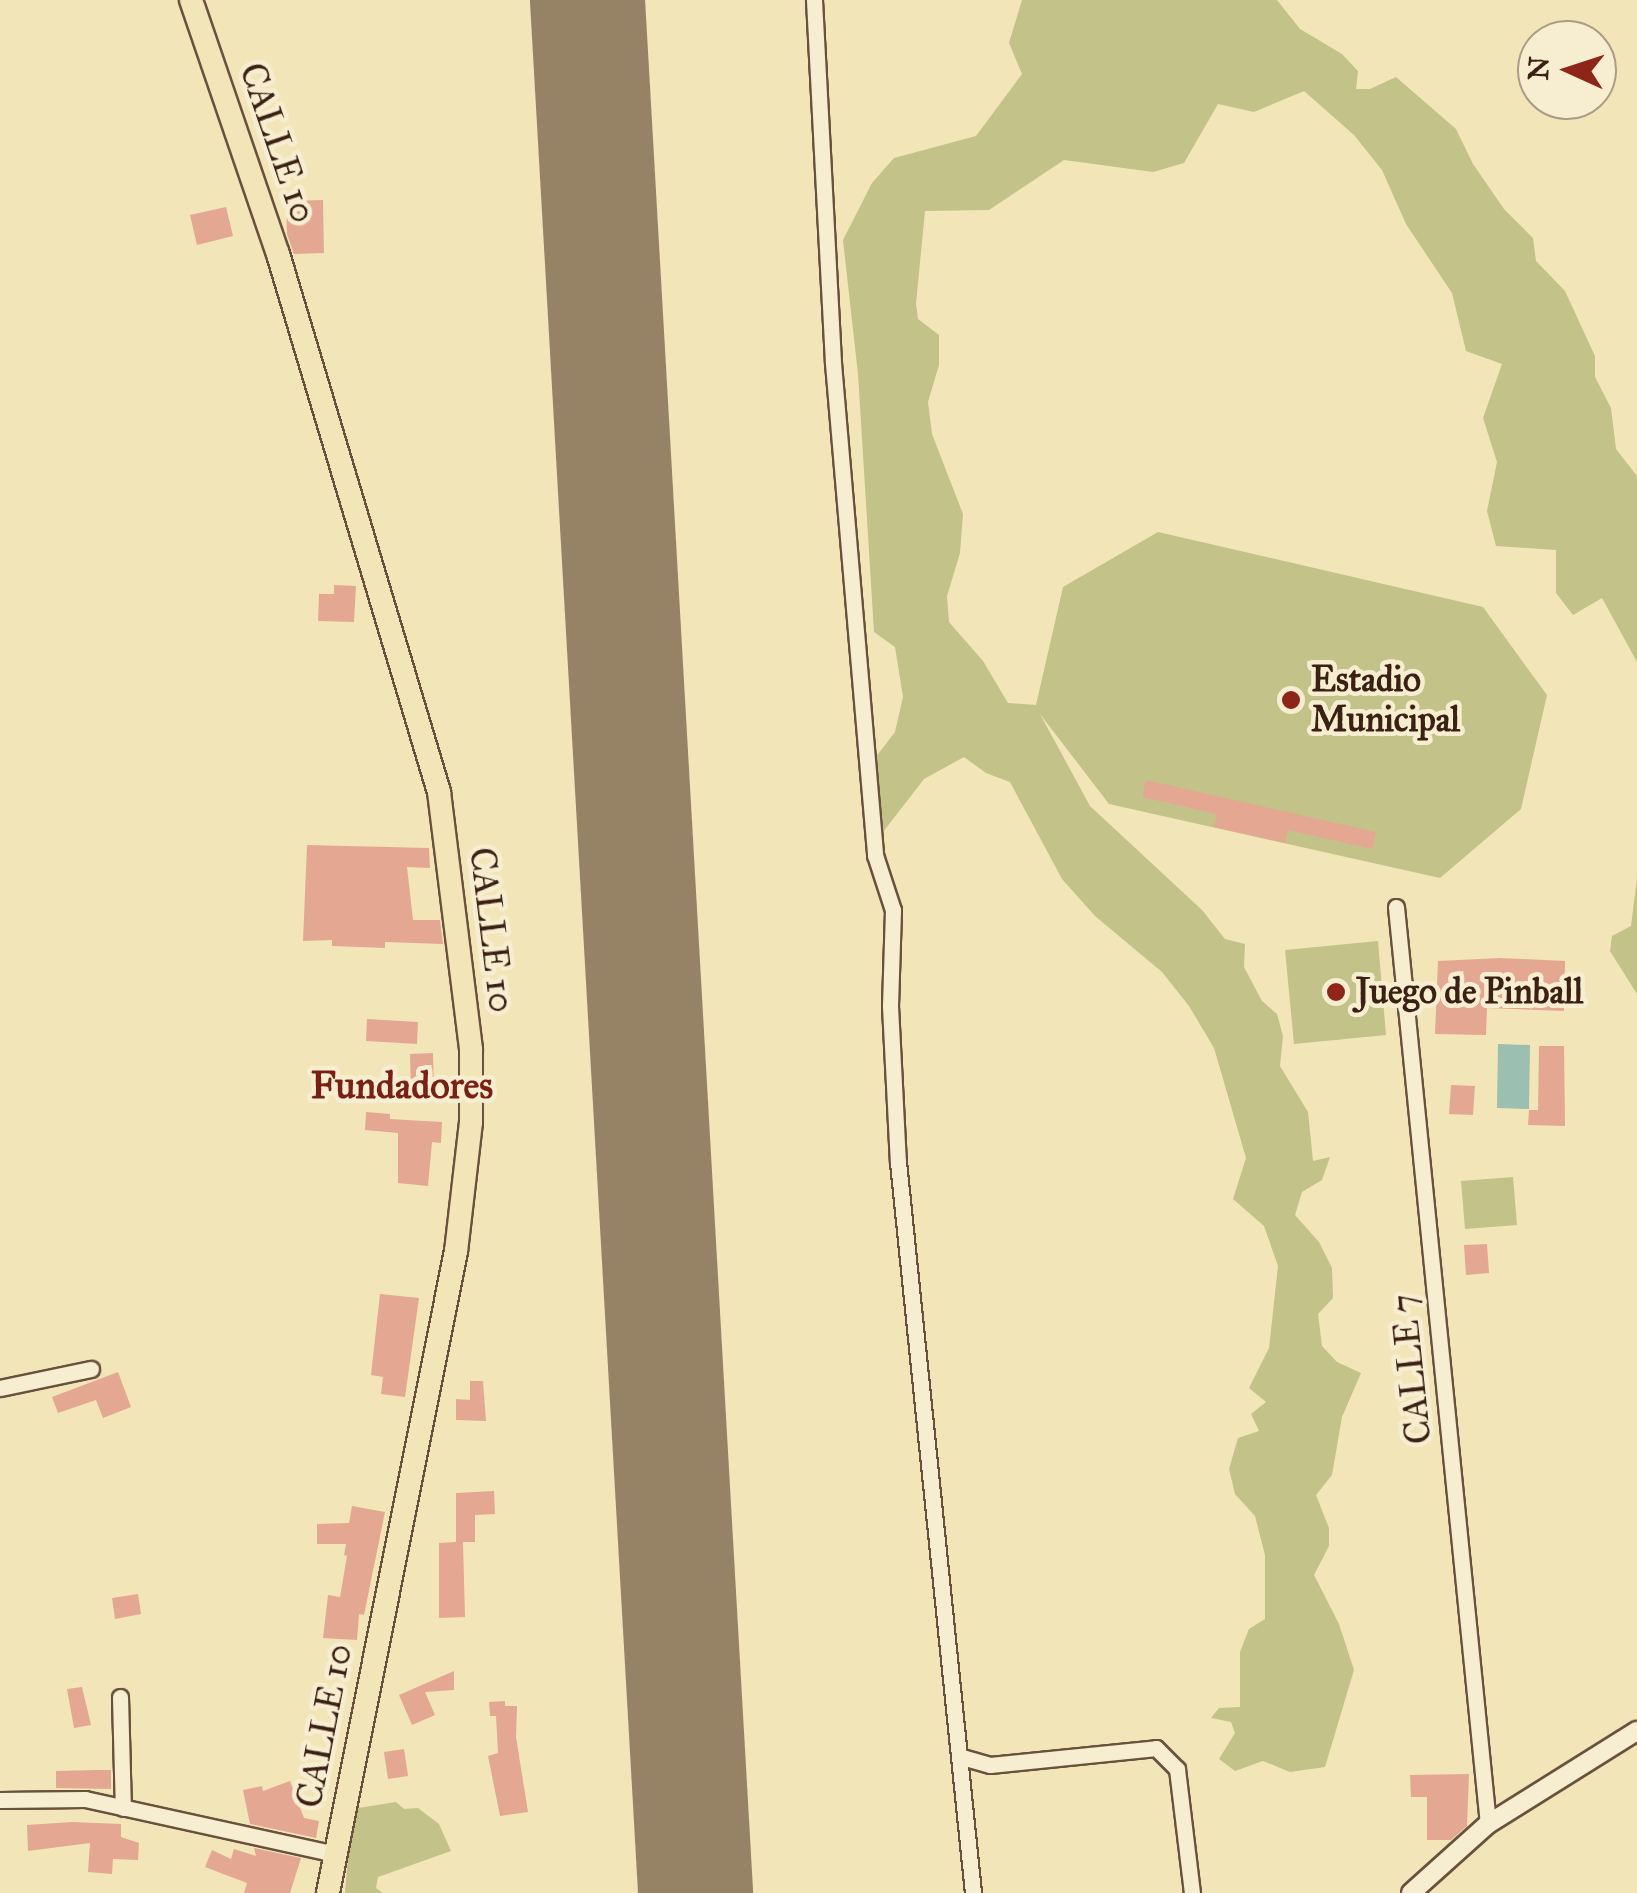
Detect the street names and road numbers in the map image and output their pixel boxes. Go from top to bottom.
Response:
street label: CALLE 10 [230,58,324,228]
street label: CALLE 10 [460,845,522,1015]
street label: CALLE 7 [1383,1292,1441,1446]
street label: CALLE 10 [289,1641,361,1811]

